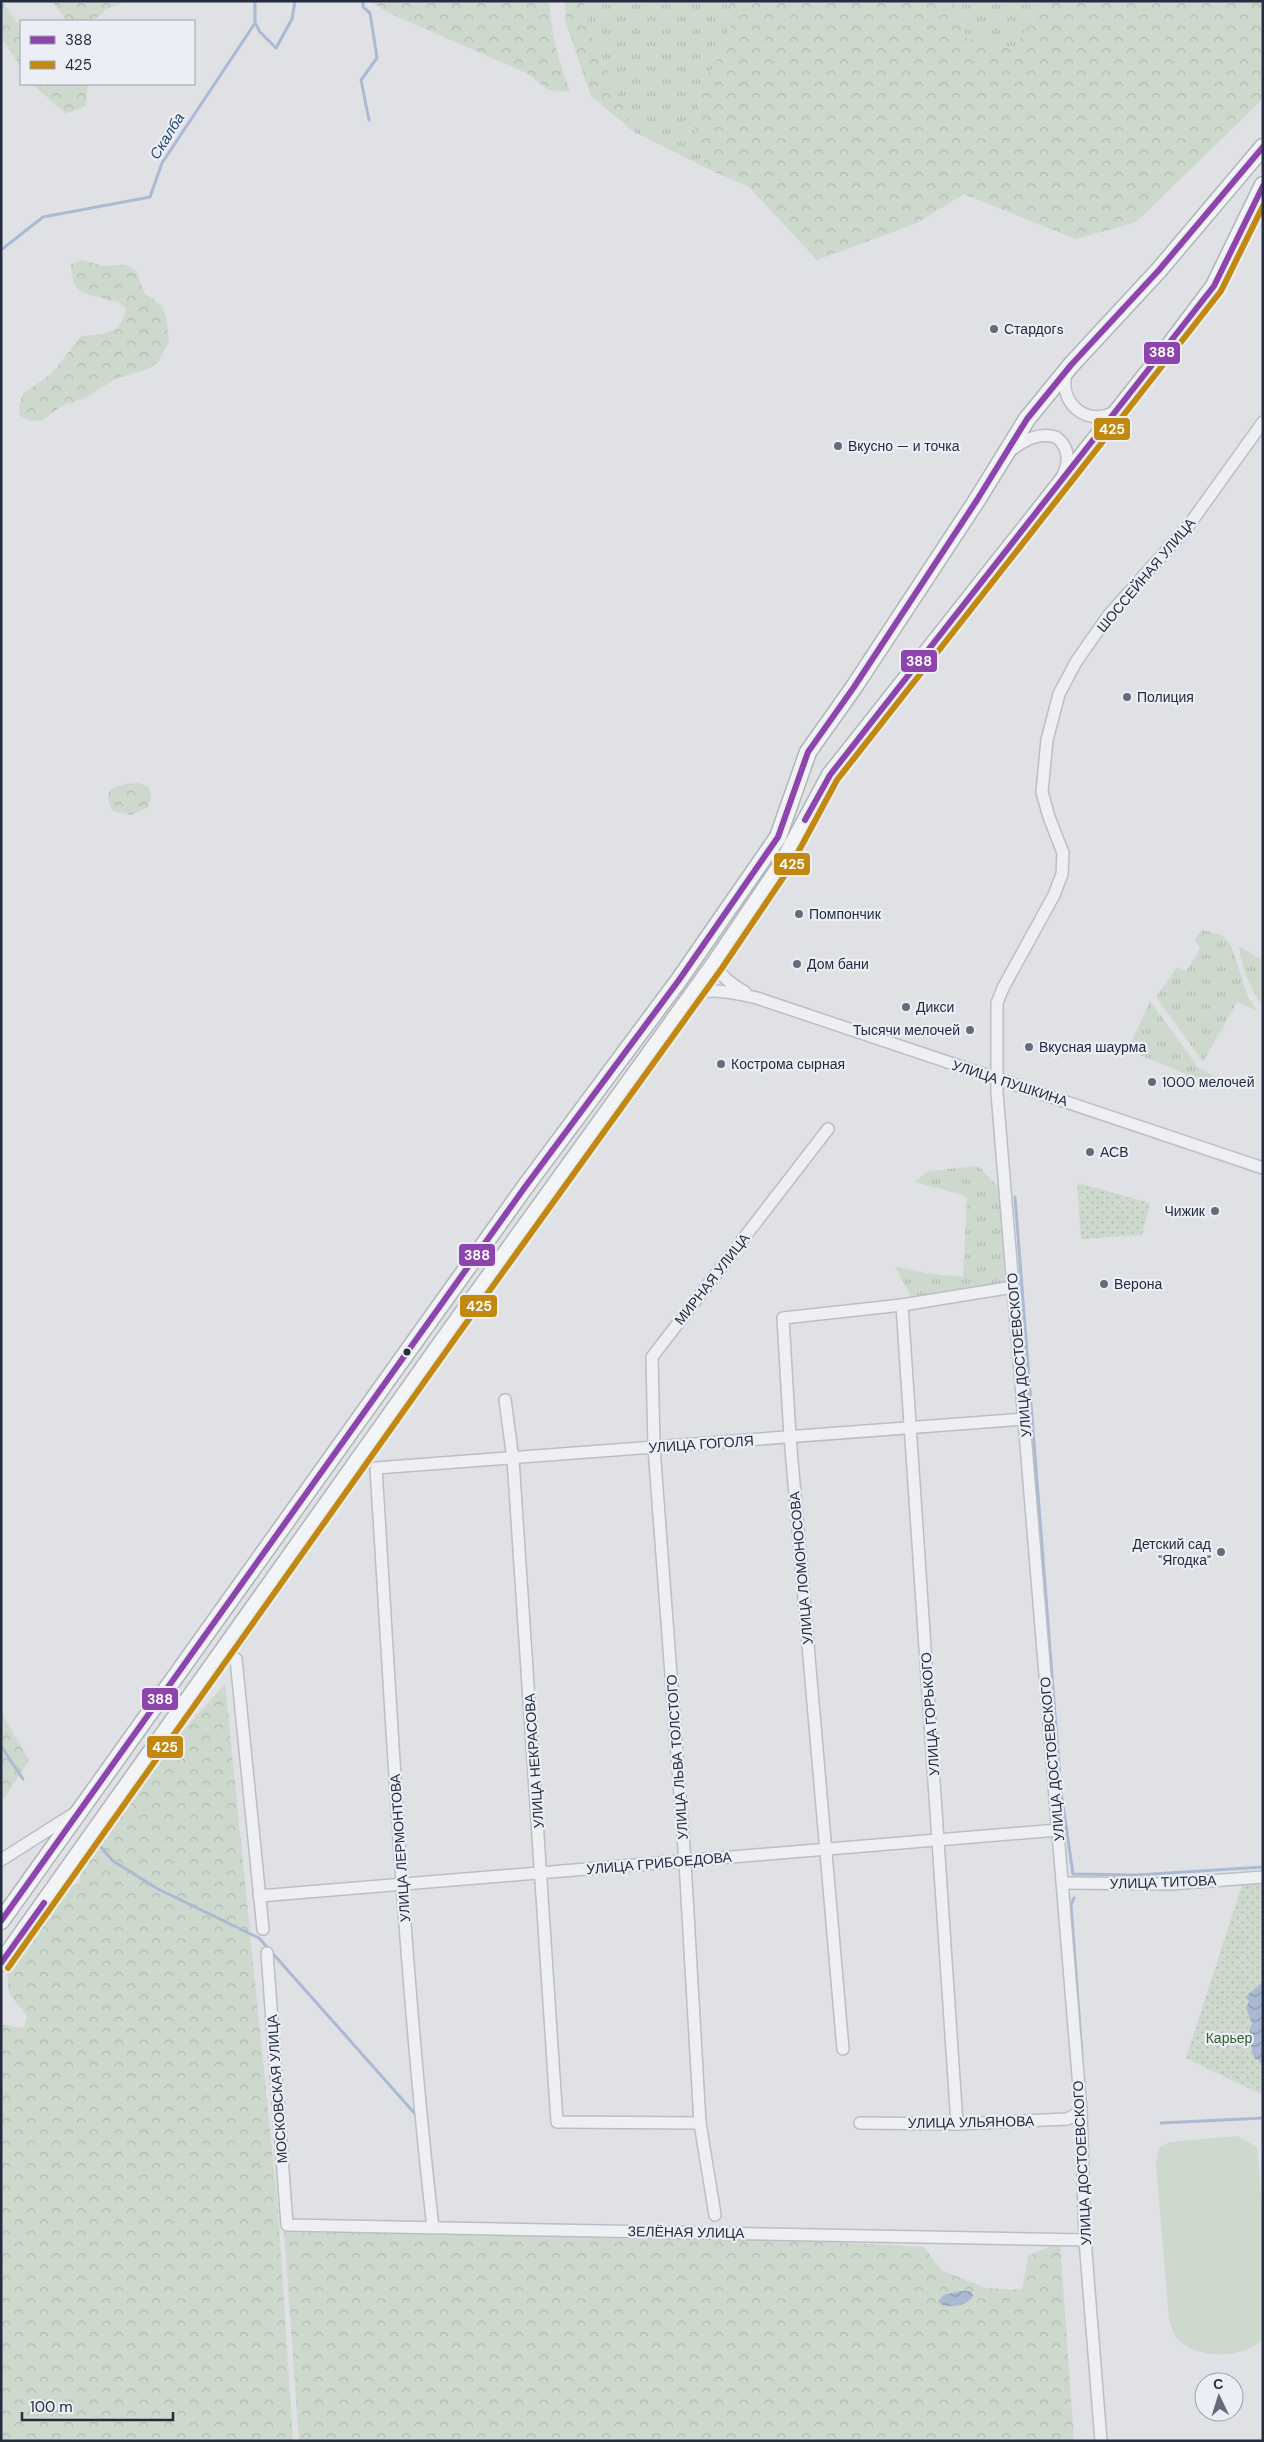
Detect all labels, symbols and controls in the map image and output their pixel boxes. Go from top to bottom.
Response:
legend [20,20,195,85]
text: 388 [65,30,92,50]
text: 425 [65,55,92,75]
water label: Скалба [145,109,189,163]
place label: Стардогs [1004,320,1064,338]
marker: Стардогs [988,323,1000,335]
line badge: 388 [1143,341,1181,365]
text: 388 [1149,343,1175,361]
line badge: 425 [1093,417,1131,441]
text: 425 [1099,420,1125,438]
place label: Вкусно — и точка [848,437,960,455]
marker: Вкусно — и точка [832,440,844,452]
street label: ШОССЕЙНАЯ УЛИЦА [1093,514,1200,636]
line badge: 388 [900,649,938,673]
text: 388 [906,652,932,670]
place label: Полиция [1137,688,1194,706]
marker: Полиция [1121,691,1133,703]
line badge: 425 [773,852,811,876]
text: 425 [779,855,805,873]
place label: Помпончик [809,905,882,923]
marker: Помпончик [793,908,805,920]
place label: Дом бани [807,955,869,973]
marker: Дом бани [791,958,803,970]
place label: Дикси [916,998,954,1016]
marker: Дикси [900,1001,912,1013]
place label: Тысячи мелочей [853,1021,960,1039]
marker: Тысячи мелочей [964,1024,976,1036]
place label: Вкусная шаурма [1039,1038,1146,1056]
marker: Вкусная шаурма [1023,1041,1035,1053]
place label: Кострома сырная [731,1055,845,1073]
street label: УЛИЦА ПУШКИНА [950,1056,1071,1110]
marker: Кострома сырная [715,1058,727,1070]
place label: 1000 мелочей [1162,1073,1254,1091]
marker: 1000 мелочей [1146,1076,1158,1088]
place label: АСВ [1100,1143,1128,1161]
marker: АСВ [1084,1146,1096,1158]
place label: Чижик [1165,1202,1206,1220]
marker: Чижик [1209,1205,1221,1217]
street label: МИРНАЯ УЛИЦА [671,1229,754,1329]
line badge: 388 [458,1243,496,1267]
text: 388 [464,1246,490,1264]
street label: УЛИЦА ДОСТОЕВСКОГО [1003,1272,1035,1438]
place label: Верона [1114,1275,1162,1293]
marker: Верона [1098,1278,1110,1290]
line badge: 425 [459,1294,498,1318]
text: 425 [466,1297,492,1315]
unlabelled marker [402,1347,412,1357]
street label: УЛИЦА ГОГОЛЯ [648,1431,754,1457]
street label: УЛИЦА ЛОМОНОСОВА [785,1490,817,1645]
place label: Детский сад "Ягодка" [1132,1535,1211,1569]
marker: Детский сад "Ягодка" [1215,1546,1227,1558]
street label: УЛИЦА ГОРЬКОГО [917,1651,943,1776]
street label: УЛИЦА ЛЬВА ТОЛСТОГО [662,1674,692,1840]
street label: УЛИЦА ДОСТОЕВСКОГО [1036,1676,1068,1842]
line badge: 388 [141,1687,179,1711]
text: 388 [147,1690,173,1708]
street label: УЛИЦА НЕКРАСОВА [520,1692,548,1829]
line badge: 425 [146,1735,184,1759]
text: 425 [152,1738,178,1756]
street label: УЛИЦА ЛЕРМОНТОВА [386,1773,414,1923]
street label: УЛИЦА ГРИБОЕДОВА [586,1848,733,1878]
street label: УЛИЦА ТИТОВА [1109,1871,1217,1893]
street label: МОСКОВСКАЯ УЛИЦА [263,2013,291,2164]
park label: Карьер [1206,2029,1253,2047]
street label: УЛИЦА ДОСТОЕВСКОГО [1069,2080,1095,2246]
street label: УЛИЦА УЛЬЯНОВА [908,2112,1035,2132]
street label: ЗЕЛЁНАЯ УЛИЦА [627,2222,745,2242]
north arrow [1194,2372,1244,2422]
text: С [1212,2375,1224,2393]
scale bar [22,2390,174,2422]
text: 100 m [30,2397,73,2417]

